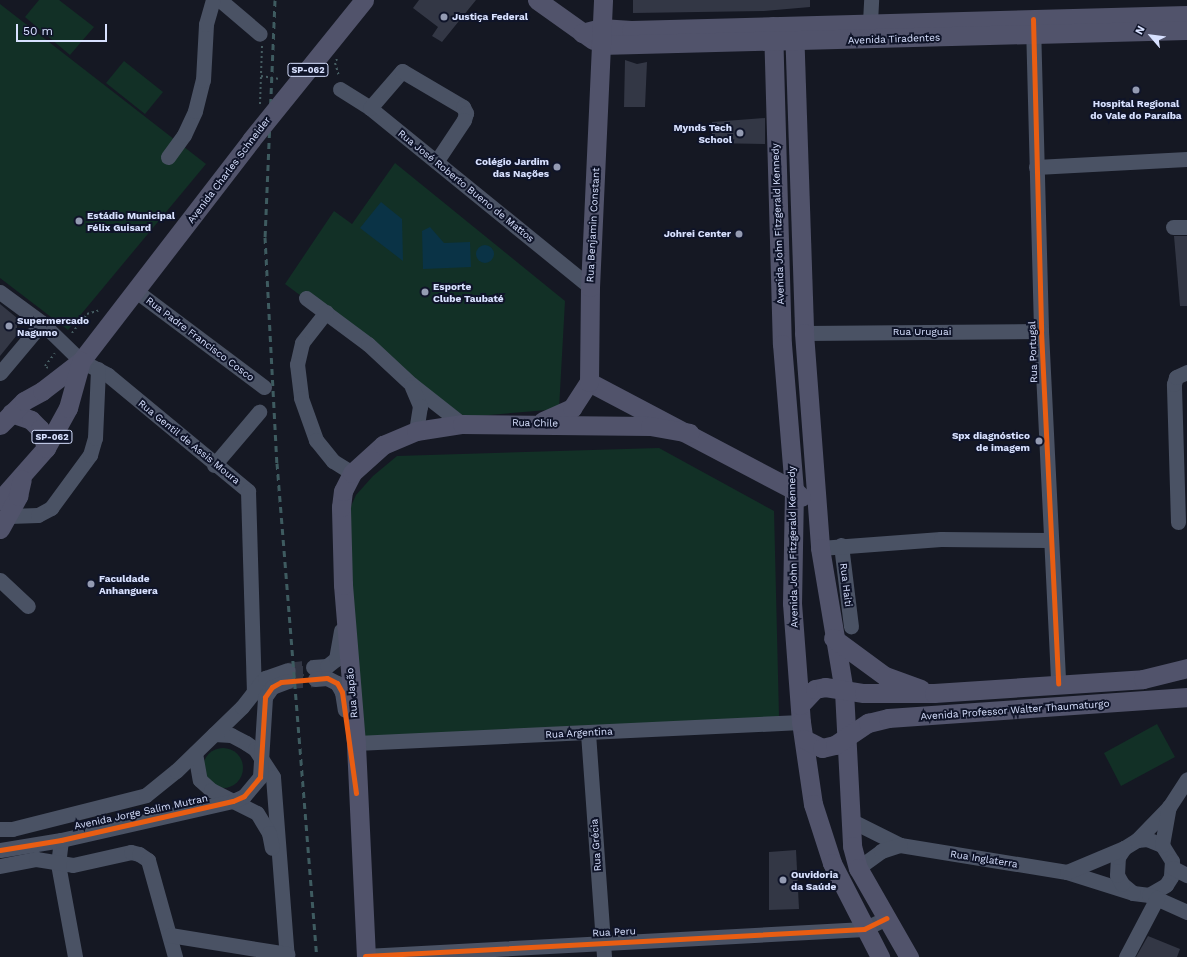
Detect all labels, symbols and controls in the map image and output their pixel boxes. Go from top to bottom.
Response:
place label: Justiça Federal [452,11,528,23]
marker: Justiça Federal [439,12,449,22]
scale bar [18,16,109,42]
north arrow [1131,16,1171,56]
text: N [1132,23,1148,37]
text: 50 m [23,24,53,38]
street label: Avenida Tiradentes [847,31,941,47]
road number: SP-062 [287,63,329,77]
marker: Hospital Regional do Vale do Paraíba [1130,84,1142,96]
place label: Hospital Regional do Vale do Paraíba [1090,97,1182,120]
street label: Avenida Charles Schneider [185,114,273,226]
place label: Mynds Tech School [673,121,732,144]
street label: Rua José Roberto Bueno de Mattos [395,127,537,245]
marker: Mynds Tech School [735,128,745,138]
street label: Avenida John Fitzgerald Kennedy [769,143,787,305]
place label: Colégio Jardim das Nações [475,155,549,178]
marker: Colégio Jardim das Nações [552,162,562,172]
street label: Rua Benjamin Constant [584,167,602,283]
place label: Estádio Municipal Félix Guisard [87,209,175,232]
marker: Estádio Municipal Félix Guisard [74,216,84,226]
place label: Johrei Center [664,228,731,240]
marker: Johrei Center [734,229,744,239]
place label: Esporte Clube Taubaté [433,280,504,304]
marker: Esporte Clube Taubaté [420,287,430,297]
street label: Rua Padre Francisco Cosco [143,294,257,384]
place label: Supermercado Nagumo [17,314,89,338]
marker: Supermercado Nagumo [4,321,14,331]
street label: Rua Portugal [1026,321,1040,383]
street label: Rua Uruguai [893,326,951,338]
street label: Rua Gentil de Assis Moura [135,397,243,487]
street label: Rua Chile [512,417,558,429]
place label: Spx diagnóstico de imagem [952,429,1030,452]
road number: SP-062 [31,430,73,444]
marker: Spx diagnóstico de imagem [1033,435,1045,447]
street label: Avenida John Fitzgerald Kennedy [786,466,800,628]
street label: Rua Haiti [837,562,855,608]
place label: Faculdade Anhanguera [99,572,158,596]
marker: Faculdade Anhanguera [86,579,96,589]
street label: Rua Japão [344,667,360,719]
street label: Avenida Professor Walter Thaumaturgo [920,697,1110,723]
street label: Rua Argentina [545,725,613,741]
street label: Avenida Jorge Salim Mutran [73,792,209,832]
street label: Rua Grécia [588,818,604,872]
street label: Rua Inglaterra [949,848,1019,870]
place label: Ouvidoria da Saúde [791,868,838,892]
marker: Ouvidoria da Saúde [778,875,788,885]
street label: Rua Peru [592,925,636,939]

